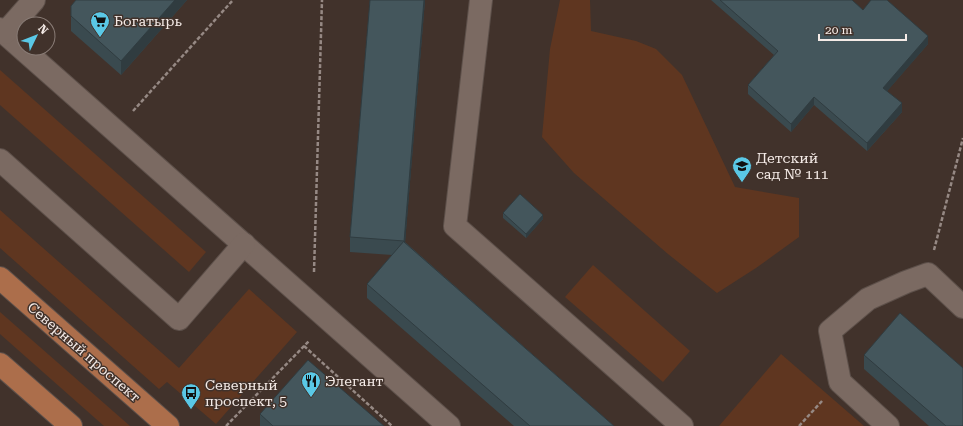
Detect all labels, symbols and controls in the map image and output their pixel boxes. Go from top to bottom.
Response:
supermarket icon: Богатырь [89,10,111,38]
place label: Богатырь [114,13,182,29]
north arrow [16,16,56,56]
scale bar [819,16,906,42]
text: N [35,22,51,37]
text: 20 m [825,23,852,37]
place label: Детский сад № 111 [756,150,829,182]
school or university icon: Детский сад № 111 [731,155,753,183]
street label: Северный проспект [24,299,144,405]
restaurant icon: Элегант [300,370,322,398]
place label: Элегант [325,373,384,389]
place label: Северный проспект, 5 [205,377,287,409]
bus stop icon: Северный проспект, 5 [180,382,202,410]

